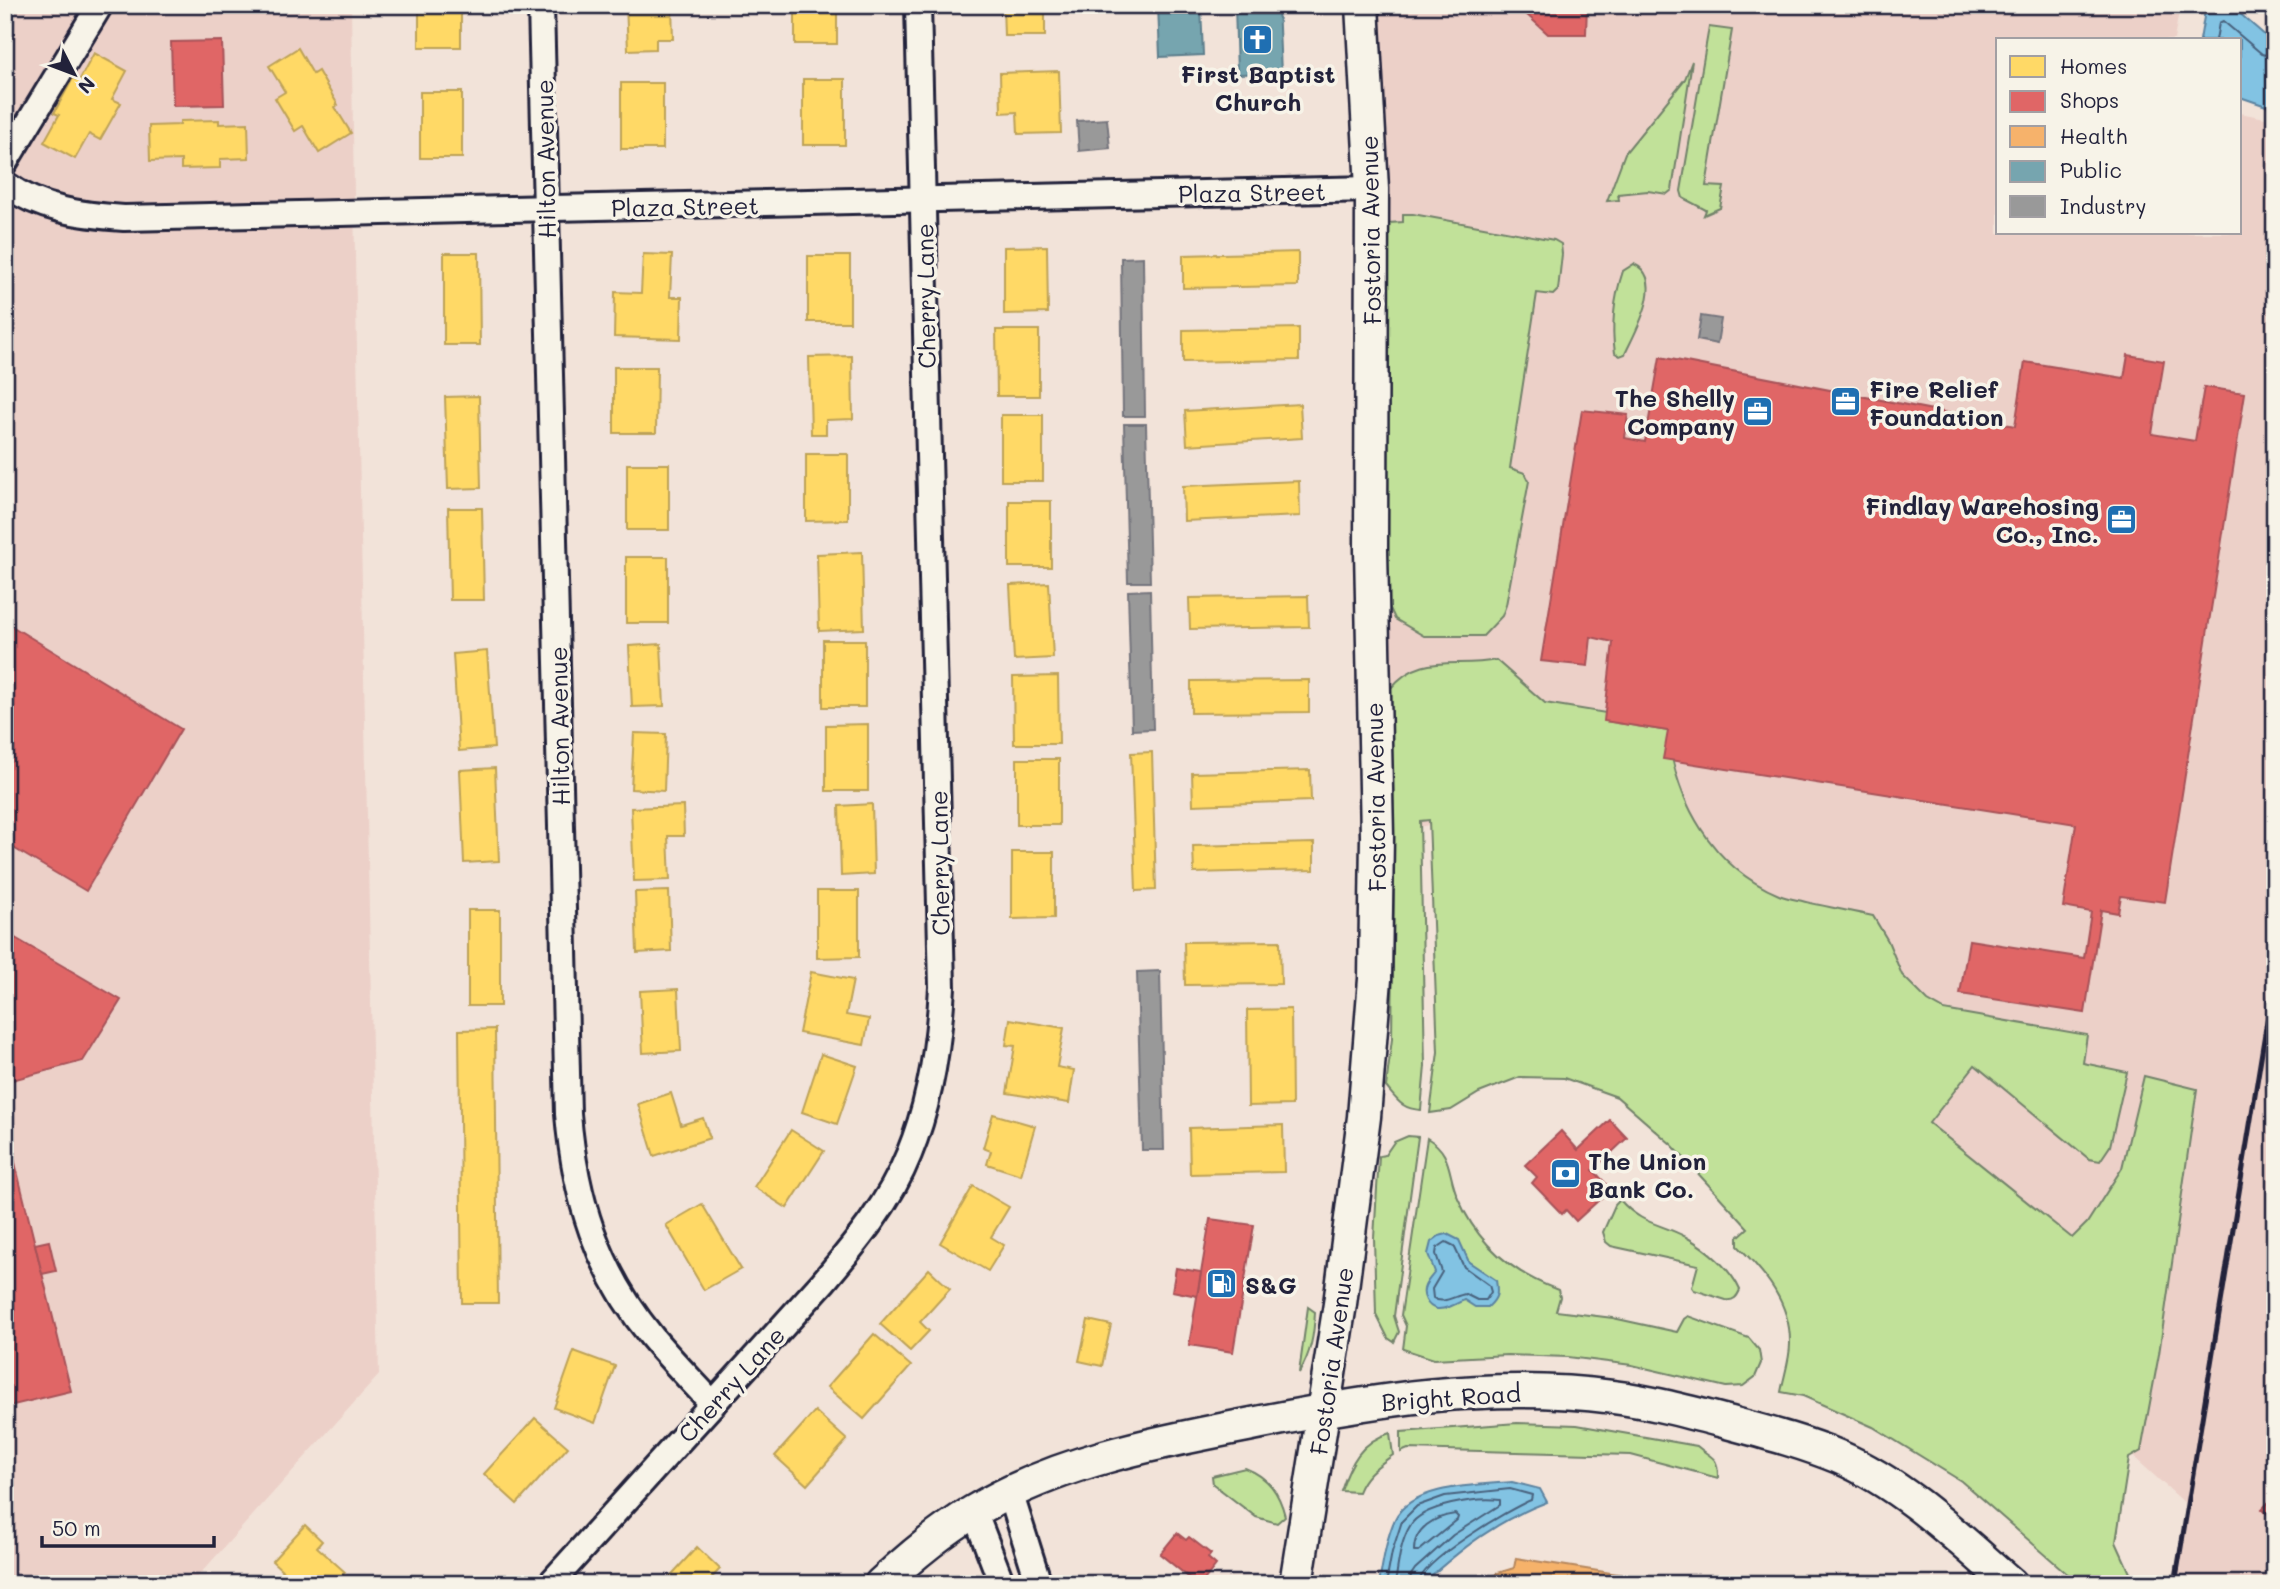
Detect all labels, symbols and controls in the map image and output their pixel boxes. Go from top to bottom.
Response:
church icon: First Baptist Church [1241,22,1275,56]
north arrow [38,38,108,108]
legend [1996,38,2242,234]
text: Homes [2060,52,2127,79]
place label: First Baptist Church [1181,58,1335,117]
text: N [73,72,101,99]
street label: Hilton Avenue [528,79,562,239]
text: Shops [2060,86,2119,113]
text: Health [2060,122,2127,149]
street label: Fostoria Avenue [1353,135,1387,325]
text: Public [2060,156,2122,183]
street label: Plaza Street [1178,175,1326,209]
street label: Plaza Street [611,189,759,223]
text: Industry [2060,192,2147,219]
street label: Cherry Lane [908,223,942,369]
place label: Fire Relief Foundation [1869,373,2004,432]
place label: The Shelly Company [1615,382,1735,441]
office icon: Fire Relief Foundation [1829,385,1863,419]
office icon: The Shelly Company [1741,394,1775,428]
place label: Findlay Warehosing Co., Inc. [1865,490,2099,549]
office icon: Findlay Warehosing Co., Inc. [2105,502,2139,536]
street label: Hilton Avenue [542,646,576,806]
street label: Fostoria Avenue [1358,702,1392,892]
street label: Cherry Lane [922,790,956,936]
place label: The Union Bank Co. [1588,1145,1706,1204]
bank icon: The Union Bank Co. [1548,1157,1582,1191]
street label: Fostoria Avenue [1302,1265,1360,1457]
fuel station icon: S&G [1205,1267,1239,1301]
place label: S&G [1245,1269,1296,1300]
street label: Cherry Lane [671,1320,791,1448]
street label: Bright Road [1380,1377,1522,1417]
scale bar [42,1505,214,1549]
text: 50 m [52,1514,101,1541]

